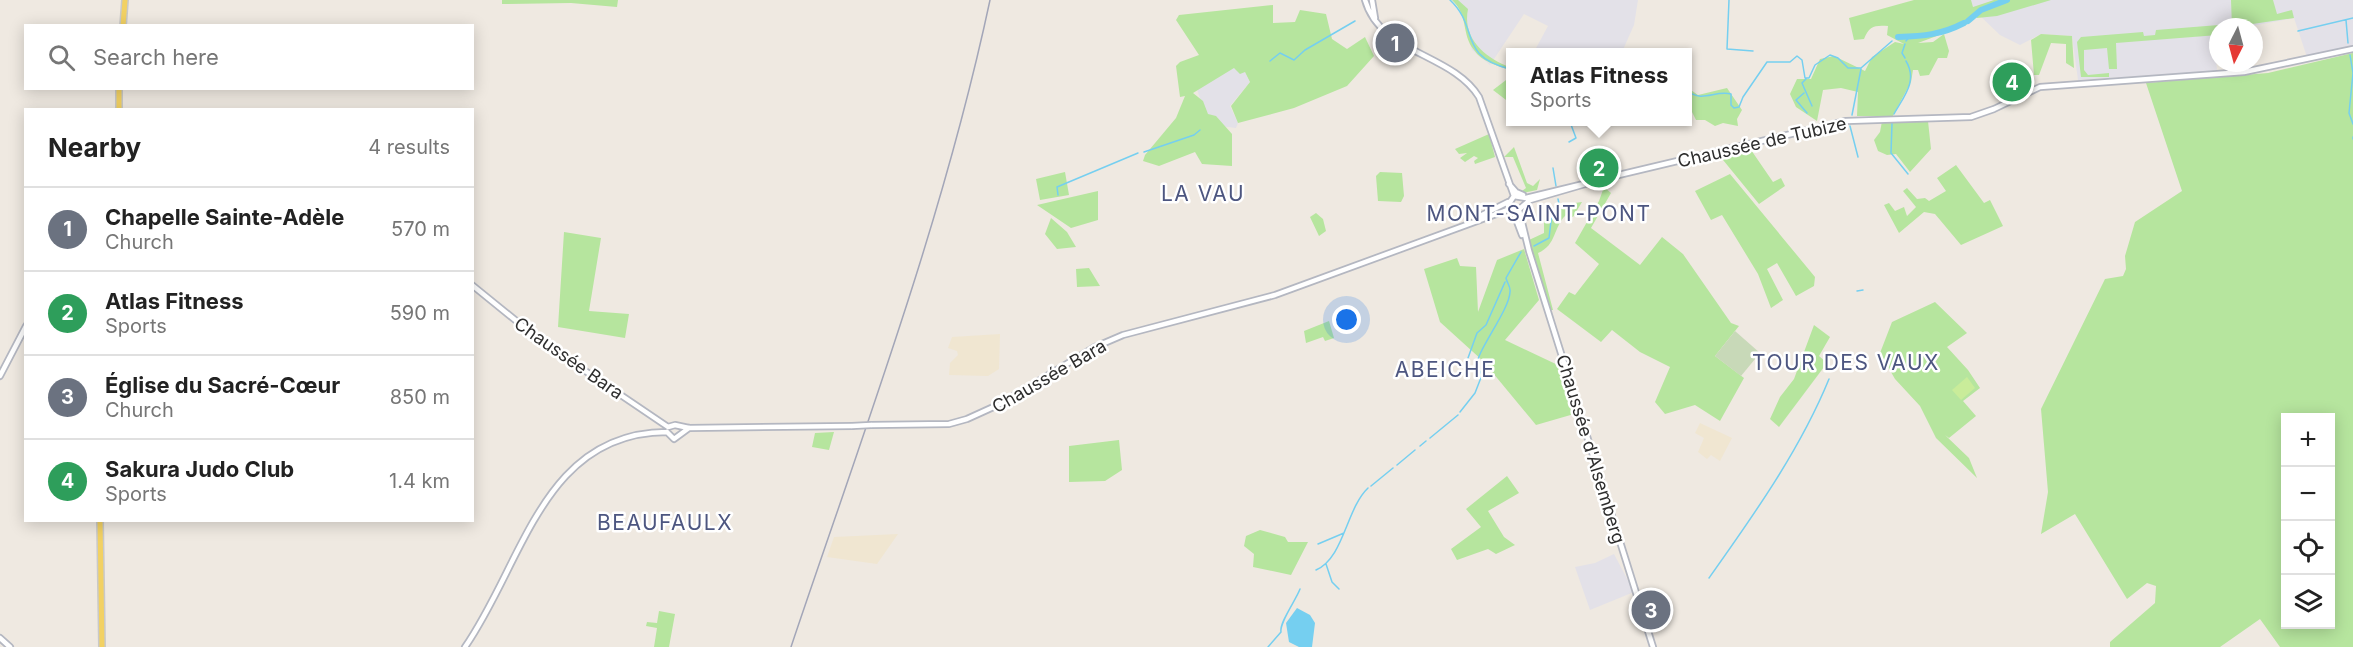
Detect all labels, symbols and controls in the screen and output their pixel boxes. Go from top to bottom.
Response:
north arrow [2209,18,2263,72]
pin: 1 [1376,20,1414,66]
search box [24,24,474,90]
icon: search [45,41,78,74]
text: Search here [93,44,219,70]
popup [1506,48,1692,126]
pin: 4 [1992,60,2032,104]
text: Atlas Fitness [1530,62,1668,88]
text: Sports [1530,88,1592,112]
street label: Chaussée de Tubize [1676,112,1848,172]
text: Nearby [48,132,141,163]
text: 4 results [368,135,450,159]
pin: 2 [1580,146,1618,190]
district label: LA VAU [1161,181,1245,206]
district label: MONT-SAINT-PONT [1427,201,1651,226]
text: Chapelle Sainte-Adèle [105,204,344,230]
text: 1 [63,217,72,241]
text: 570 m [391,217,450,241]
text: Church [105,230,174,254]
text: Atlas Fitness [105,288,244,314]
text: 2 [61,301,74,325]
text: 590 m [390,301,450,325]
your location [1332,305,1361,334]
street label: Chaussée Bara [510,313,628,403]
text: Sports [105,314,167,338]
street label: Chaussée Bara [988,335,1110,417]
district label: TOUR DES VAUX [1752,350,1940,375]
street label: Chaussée d'Alsemberg [1552,352,1630,546]
district label: ABEICHE [1395,357,1495,382]
text: Église du Sacré-Cœur [105,372,340,398]
text: 3 [61,385,74,409]
text: 850 m [390,385,450,409]
text: Church [105,398,174,422]
map controls [2281,413,2335,629]
button: + [2281,413,2335,467]
text: Sakura Judo Club [105,456,294,482]
button: − [2281,467,2335,521]
text: 4 [61,469,74,493]
text: 1.4 km [389,469,450,493]
text: Sports [105,482,167,506]
district label: BEAUFAULX [597,510,733,535]
button: locate [2281,521,2335,575]
button: layers [2281,575,2335,629]
pin: 3 [1632,588,1670,632]

